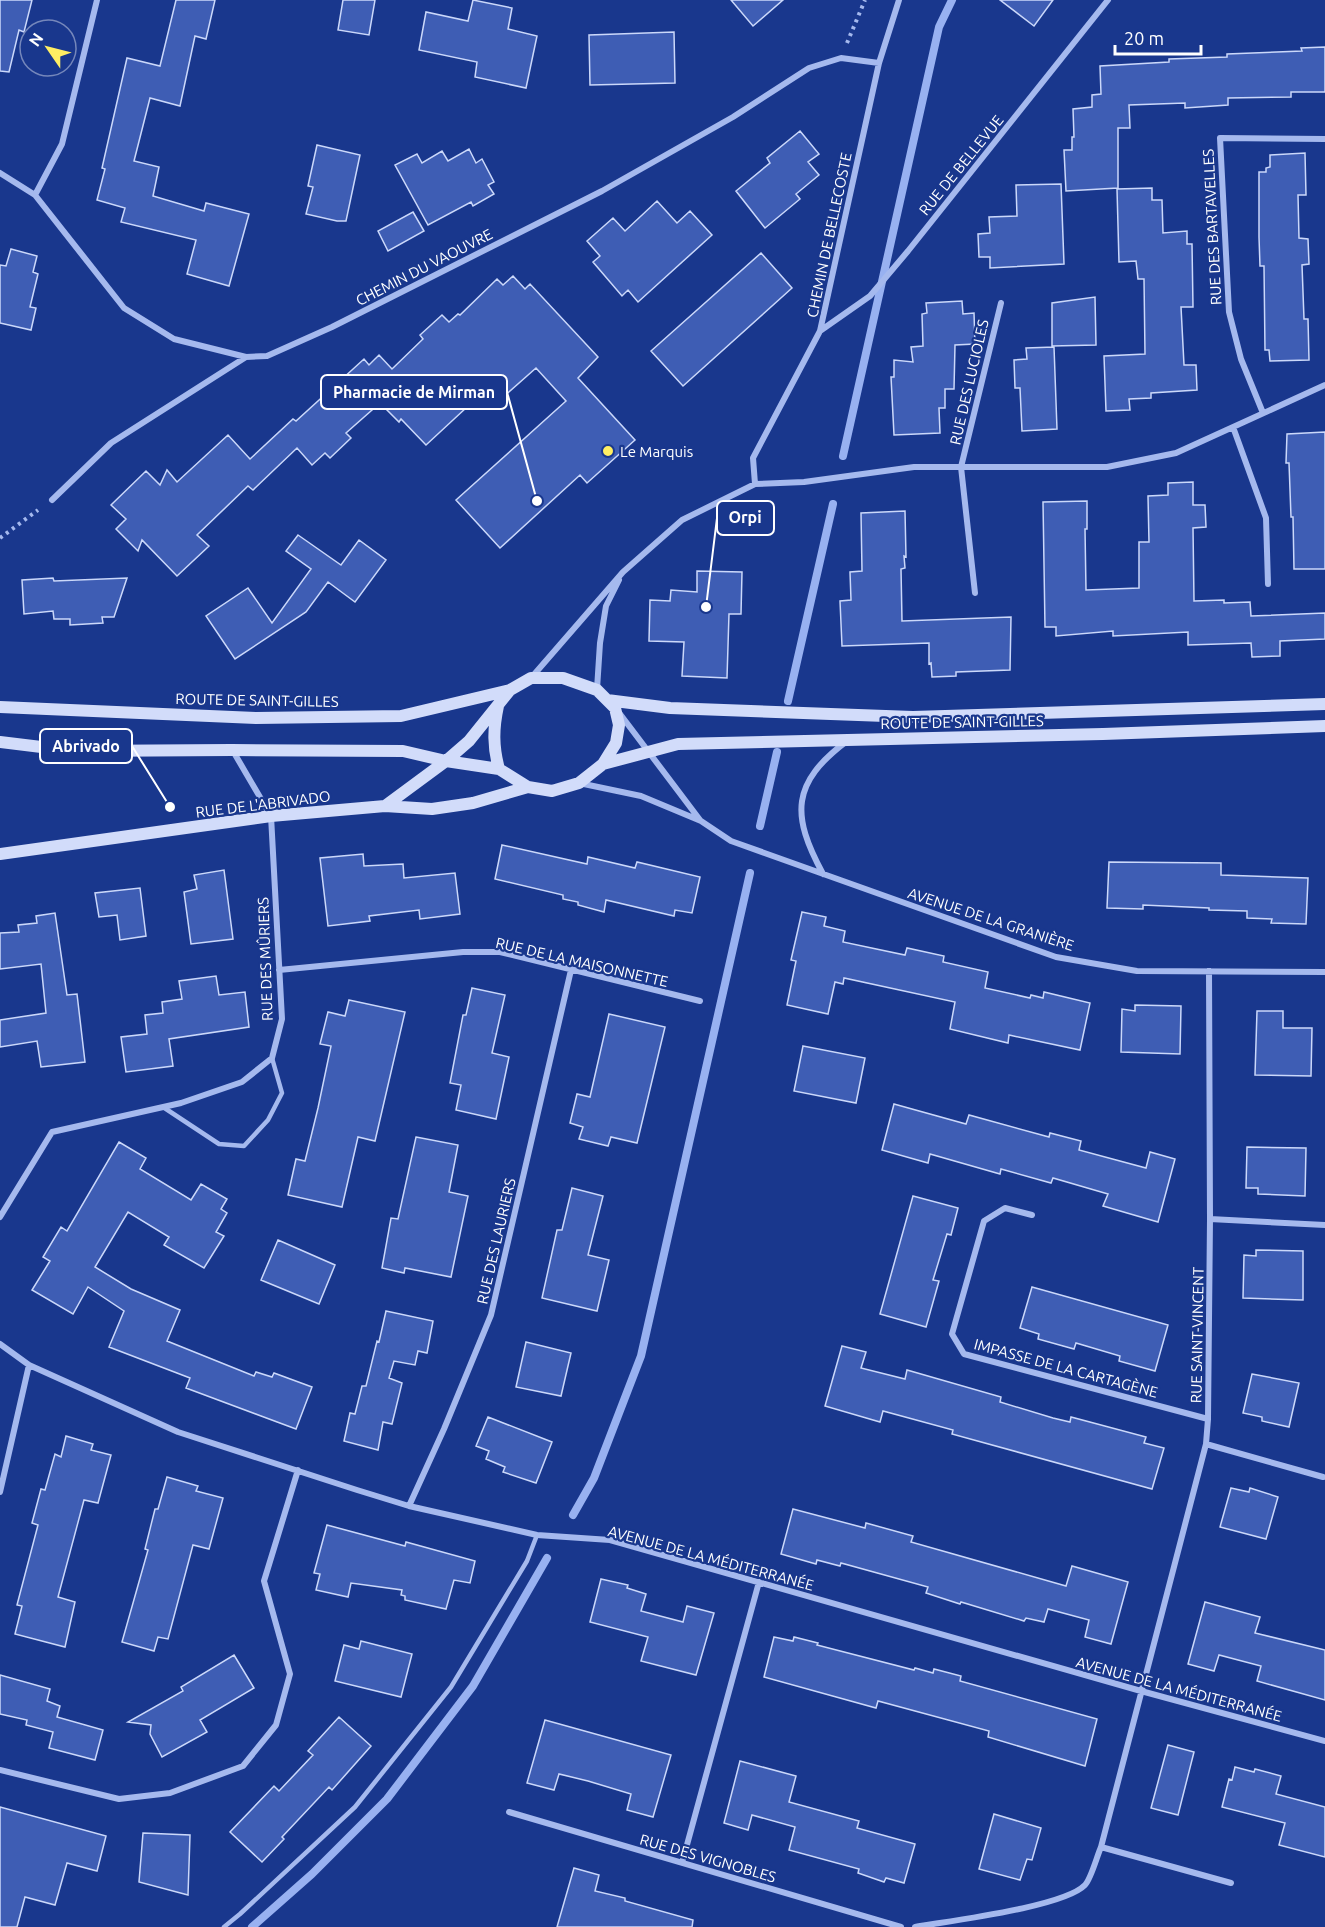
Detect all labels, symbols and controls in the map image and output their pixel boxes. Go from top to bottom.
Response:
north arrow [18,18,78,78]
scale bar [1115,18,1200,56]
text: 20 m [1124,28,1164,48]
text: N [25,29,47,49]
street label: RUE DE BELLEVUE [915,112,1007,218]
street label: RUE DES BARTAVELLES [1199,148,1225,306]
street label: CHEMIN DE BELLECOSTE [803,151,855,319]
street label: CHEMIN DU VAOUVRE [353,225,495,309]
street label: RUE DES LUCIOLES [946,318,992,446]
callout: Pharmacie de Mirman [321,375,507,409]
text: Pharmacie de Mirman [333,383,495,401]
place label: Le Marquis [620,443,693,460]
marker: Le Marquis [601,444,615,458]
callout: Orpi [717,501,774,535]
text: Orpi [728,508,762,526]
street label: ROUTE DE SAINT-GILLES [175,690,339,710]
street label: ROUTE DE SAINT-GILLES [880,712,1044,732]
callout: Abrivado [40,729,132,763]
text: Abrivado [52,737,120,755]
street label: RUE DE L'ABRIVADO [195,787,331,821]
street label: AVENUE DE LA GRANIÈRE [906,884,1076,954]
street label: RUE DES MÛRIERS [254,897,276,1021]
street label: RUE DE LA MAISONNETTE [494,934,670,990]
street label: RUE DES LAURIERS [473,1176,519,1306]
street label: RUE SAINT-VINCENT [1187,1266,1207,1403]
street label: IMPASSE DE LA CARTAGÈNE [972,1335,1160,1401]
street label: AVENUE DE LA MÉDITERRANÉE [606,1522,816,1594]
street label: AVENUE DE LA MÉDITERRANÉE [1074,1653,1284,1725]
street label: RUE DES VIGNOBLES [638,1830,778,1886]

